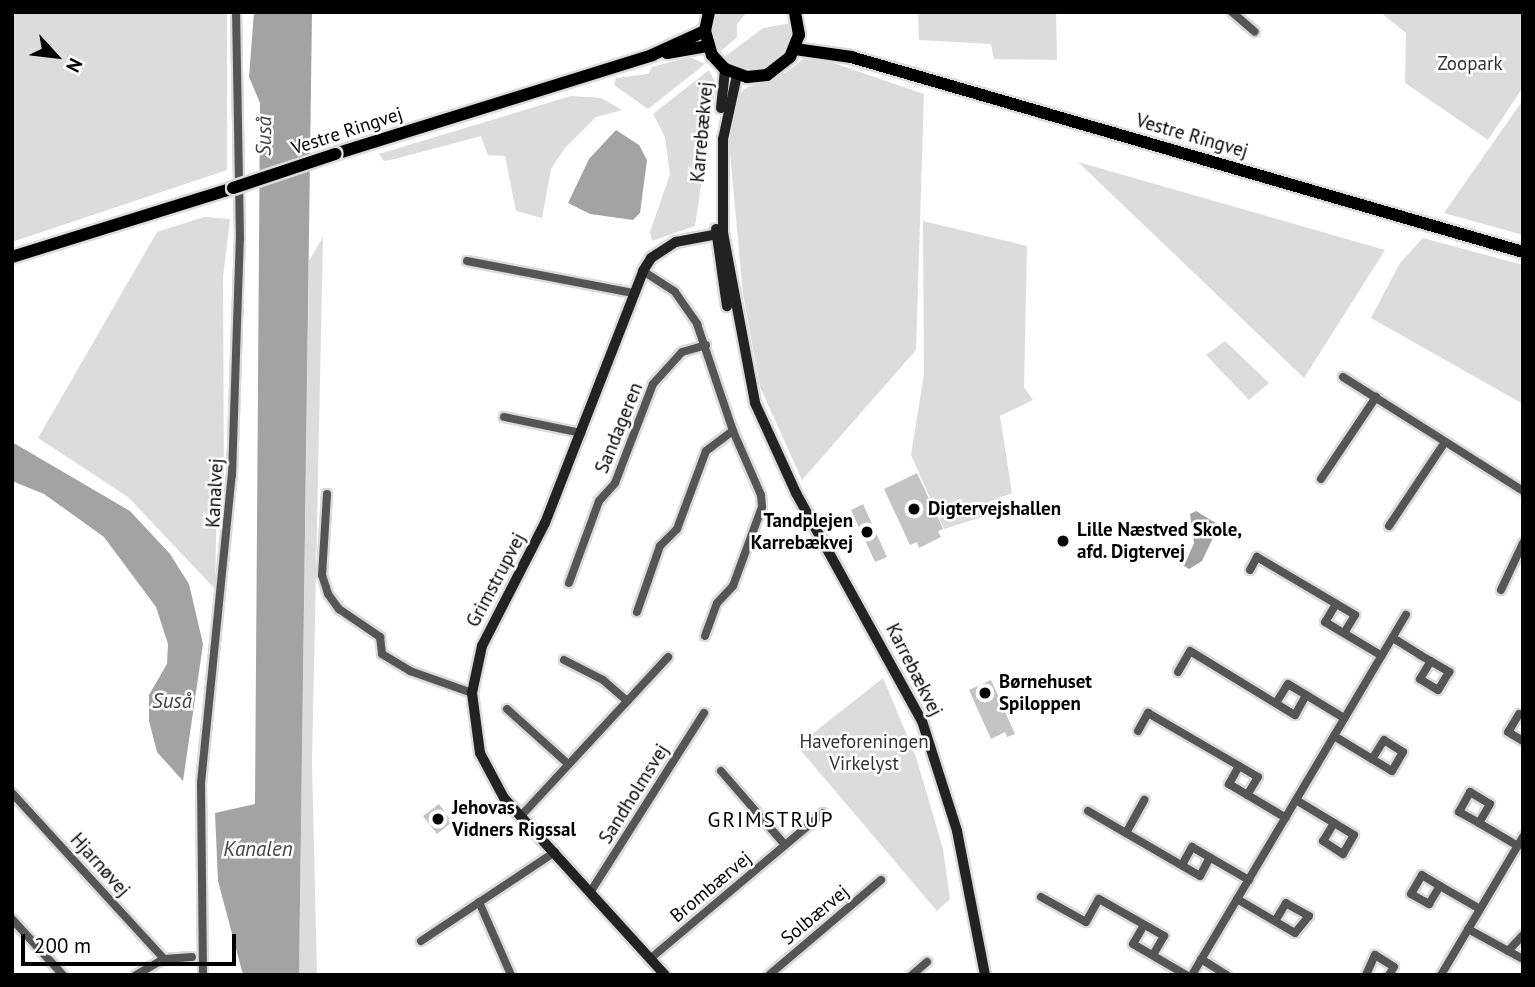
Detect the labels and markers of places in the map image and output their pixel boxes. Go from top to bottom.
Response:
place label: Digtervejshallen [928,498,1061,520]
marker: Digtervejshallen [906,501,922,517]
place label: Tandplejen Karrebækvej [751,510,853,554]
place label: Lille Næstved Skole, afd. Digtervej [1077,519,1242,563]
marker: Tandplejen Karrebækvej [859,524,875,540]
marker: Lille Næstved Skole, afd. Digtervej [1055,533,1071,549]
place label: Børnehuset Spiloppen [999,671,1092,715]
marker: Børnehuset Spiloppen [977,685,993,701]
place label: Jehovas Vidners Rigssal [452,797,576,841]
marker: Jehovas Vidners Rigssal [430,811,446,827]

